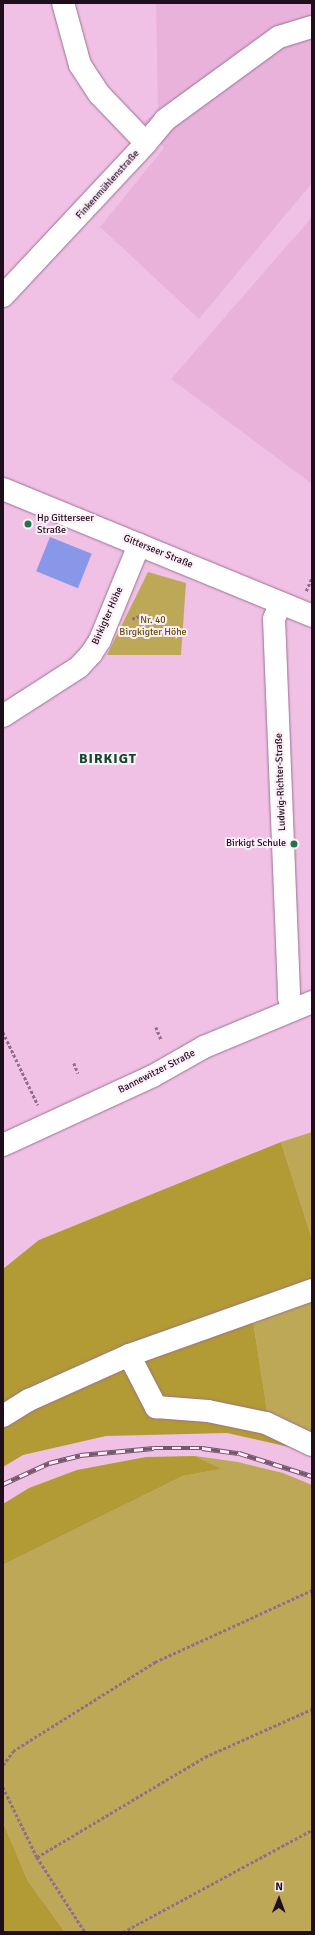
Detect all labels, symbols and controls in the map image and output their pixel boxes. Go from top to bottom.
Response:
street label: Finkenmühlenstraße [74,148,142,222]
place label: Hp Gitterseer Straße [37,512,94,536]
marker: Hp Gitterseer Straße [22,518,34,530]
street label: Gitterseer Straße [121,533,195,571]
street label: Birkigter Höhe [90,585,126,647]
park label: Nr. 40 Birgkigter Höhe [119,614,187,638]
street label: Ludwig-Richter-Straße [273,733,289,831]
district label: BIRKIGT [79,751,137,767]
place label: Birkigt Schule [226,838,286,850]
marker: Birkigt Schule [289,839,299,849]
street label: Bannewitzer Straße [117,1047,197,1097]
north arrow [259,1879,299,1919]
text: N [275,1880,283,1893]

